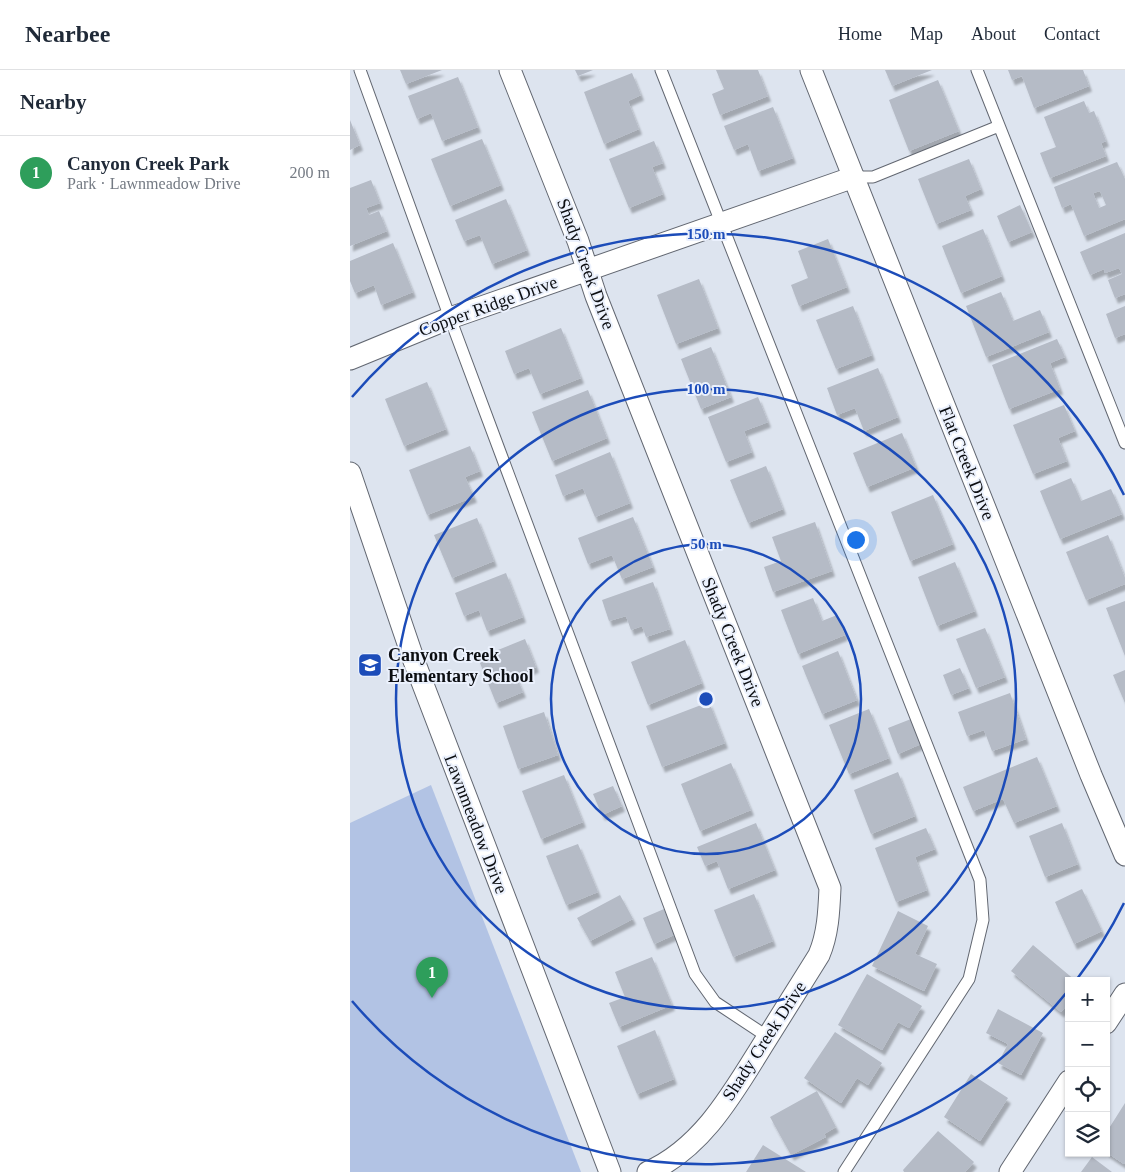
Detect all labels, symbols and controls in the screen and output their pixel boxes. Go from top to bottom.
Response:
text: Nearbee [25,21,110,47]
text: Home [838,24,882,44]
text: Map [910,24,943,44]
text: About [971,24,1016,44]
text: Contact [1044,24,1100,44]
text: Nearby [20,90,87,114]
text: Canyon Creek Park [67,153,229,174]
text: 1 [32,164,40,181]
text: 200 m [290,164,330,181]
text: Park · Lawnmeadow Drive [67,175,241,192]
street label: Shady Creek Drive [553,196,619,332]
text: 150 m [687,226,726,242]
street label: Copper Ridge Drive [416,272,560,340]
text: 100 m [687,381,726,397]
street label: Flat Creek Drive [935,403,999,523]
your location [843,527,869,553]
text: 50 m [690,536,722,552]
street label: Shady Creek Drive [698,574,768,710]
place label: Canyon Creek Elementary School [388,645,534,686]
school or university icon: Canyon Creek Elementary School [357,652,383,678]
centre of rings [697,690,715,708]
street label: Lawnmeadow Drive [440,752,512,896]
pin: 1 [416,957,448,998]
map controls [1065,977,1110,1157]
button: + [1065,977,1110,1022]
street label: Shady Creek Drive [718,978,810,1104]
button: − [1065,1022,1110,1067]
button: locate [1065,1067,1110,1112]
button: layers [1065,1112,1110,1157]

